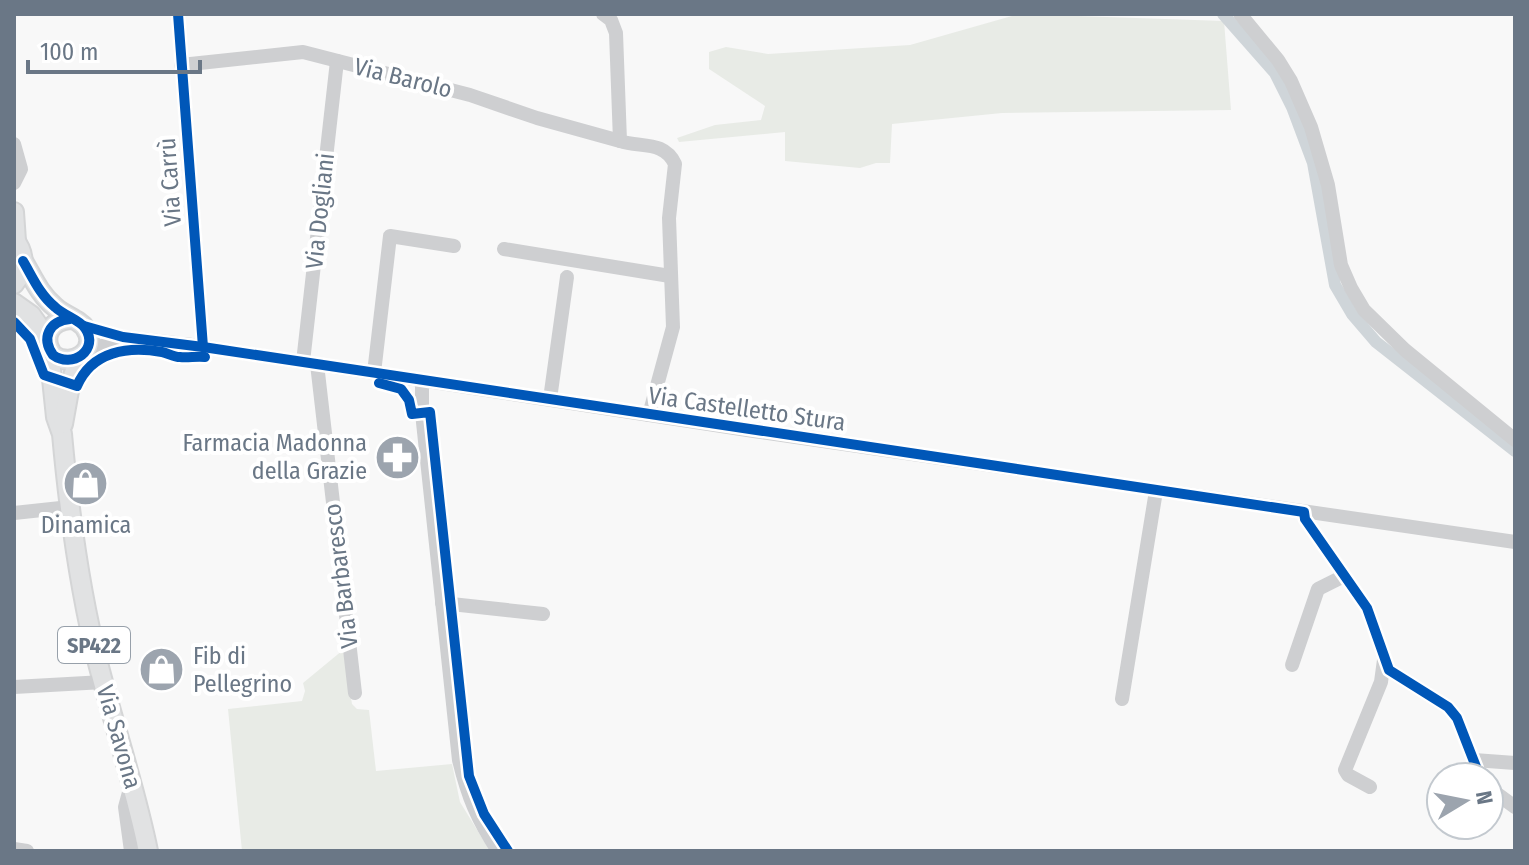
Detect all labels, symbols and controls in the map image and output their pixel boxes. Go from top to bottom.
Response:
scale bar [28,24,200,74]
text: 100 m [40,38,98,66]
street label: Via Barolo [351,52,455,104]
street label: Via Carrù [153,137,187,227]
street label: Via Dogliani [300,152,340,270]
street label: Via Castelletto Stura [647,381,847,437]
place label: Farmacia Madonna della Grazie [182,429,367,485]
pharmacy icon: Farmacia Madonna della Grazie [374,433,422,481]
shop icon: Dinamica [62,459,110,507]
street label: Via Barbaresco [318,502,364,650]
place label: Dinamica [41,511,131,539]
road number: SP422 [58,627,130,663]
place label: Fib di Pellegrino [193,642,292,698]
shop icon: Fib di Pellegrino [138,646,186,694]
street label: Via Savona [91,682,147,792]
north arrow [1425,761,1505,841]
text: N [1470,789,1499,806]

